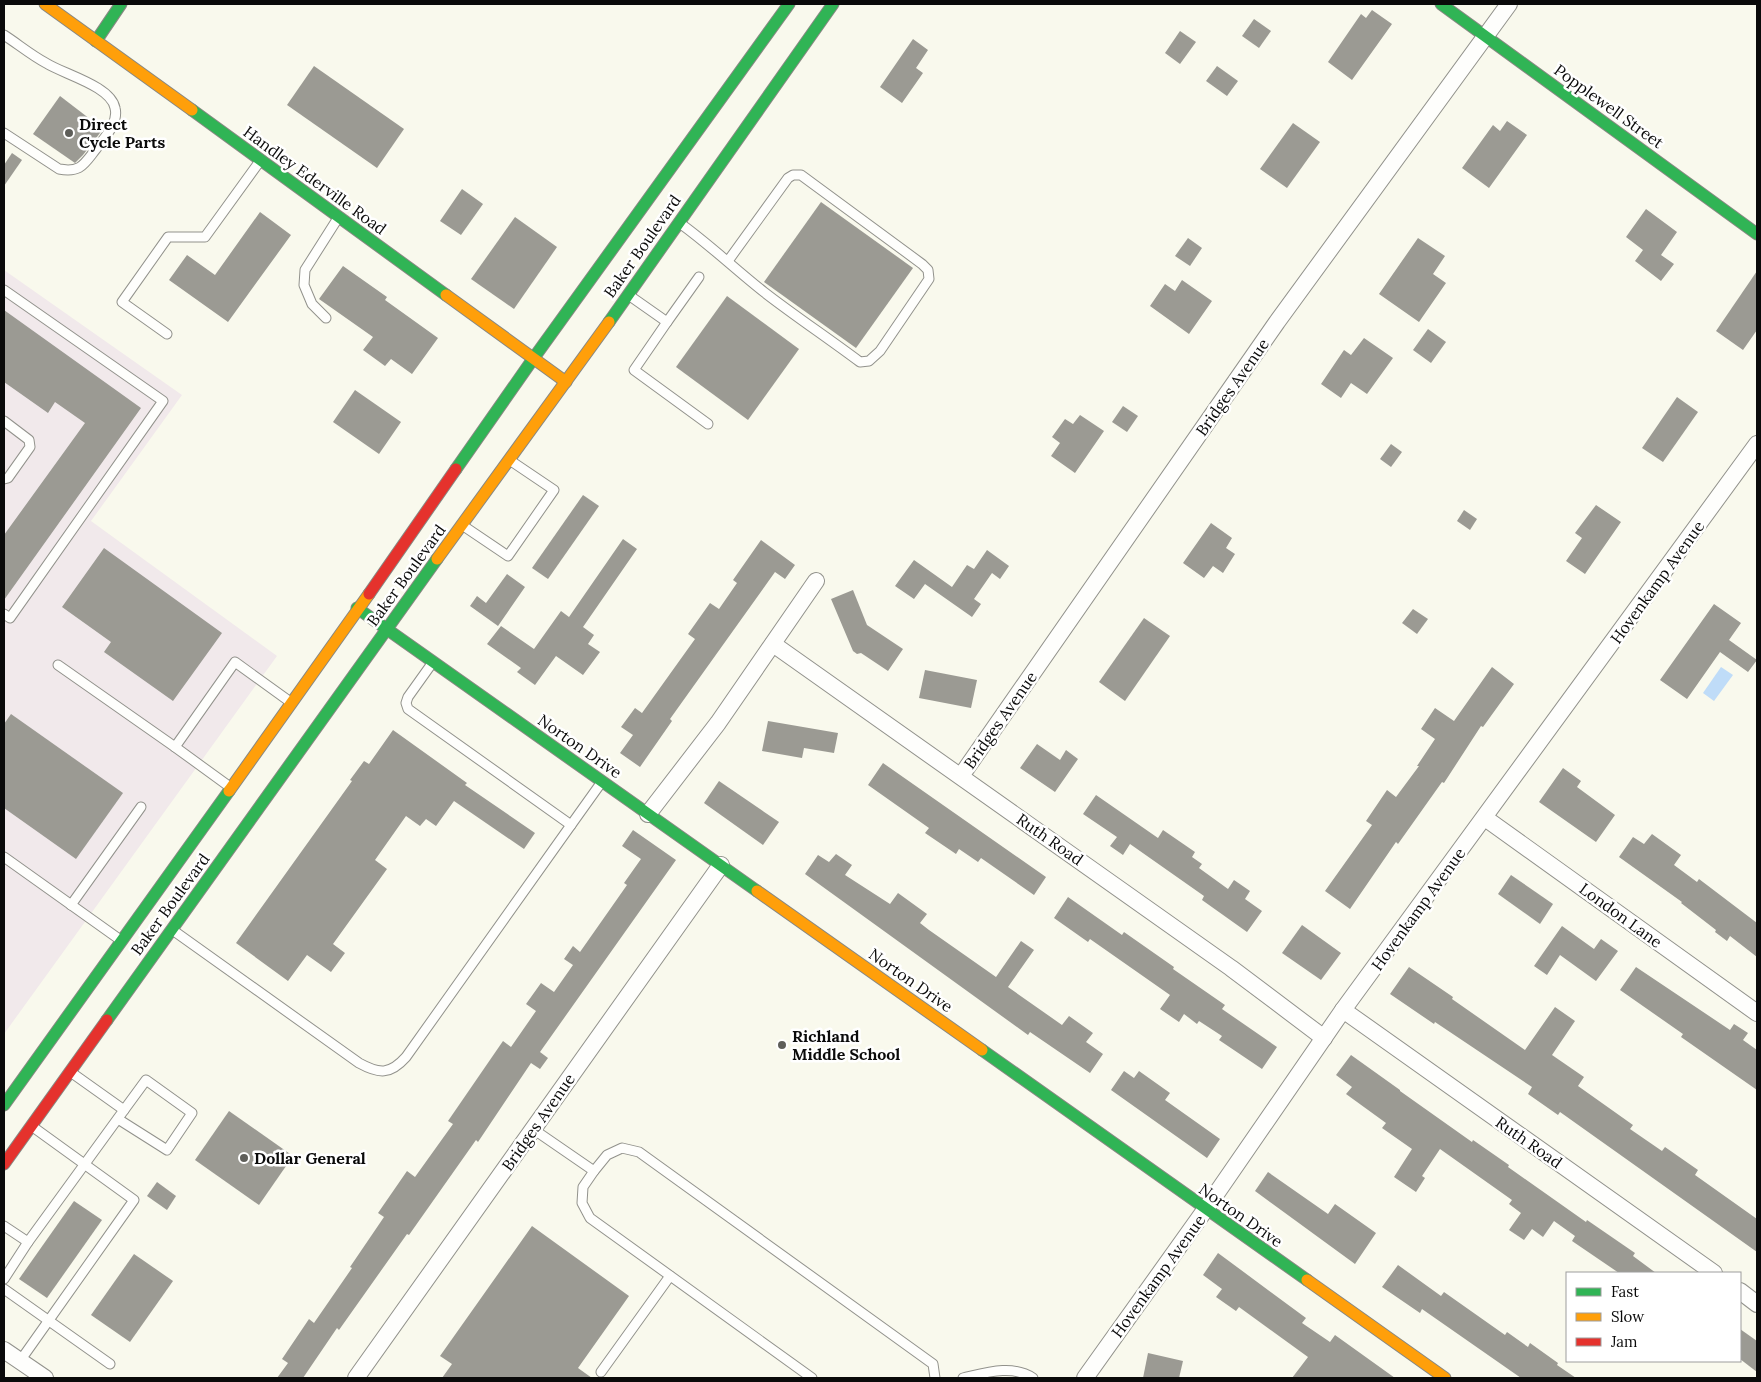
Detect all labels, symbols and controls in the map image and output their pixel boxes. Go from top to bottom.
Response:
street label: Popplewell Street [1550,60,1668,153]
place label: Direct Cycle Parts [79,114,166,152]
street label: Handley Ederville Road [240,121,391,239]
marker: Direct Cycle Parts [63,127,75,139]
street label: Baker Boulevard [599,190,685,301]
street label: Bridges Avenue [1191,334,1273,440]
street label: Hovenkamp Avenue [1606,516,1708,647]
street label: Baker Boulevard [362,520,450,630]
street label: Bridges Avenue [959,667,1041,773]
street label: Norton Drive [534,710,626,782]
street label: Ruth Road [1013,809,1087,869]
street label: Hovenkamp Avenue [1367,843,1469,974]
street label: Baker Boulevard [126,849,214,959]
street label: London Lane [1576,878,1667,952]
street label: Norton Drive [865,944,957,1016]
place label: Richland Middle School [792,1026,900,1064]
marker: Richland Middle School [776,1039,788,1051]
street label: Bridges Avenue [497,1069,579,1175]
street label: Ruth Road [1492,1112,1566,1172]
place label: Dollar General [254,1148,366,1168]
marker: Dollar General [238,1152,250,1164]
street label: Norton Drive [1195,1179,1287,1251]
street label: Hovenkamp Avenue [1107,1210,1209,1341]
legend [1566,1272,1741,1362]
text: Fast [1611,1282,1639,1301]
text: Slow [1611,1307,1644,1326]
text: Jam [1610,1332,1638,1351]

